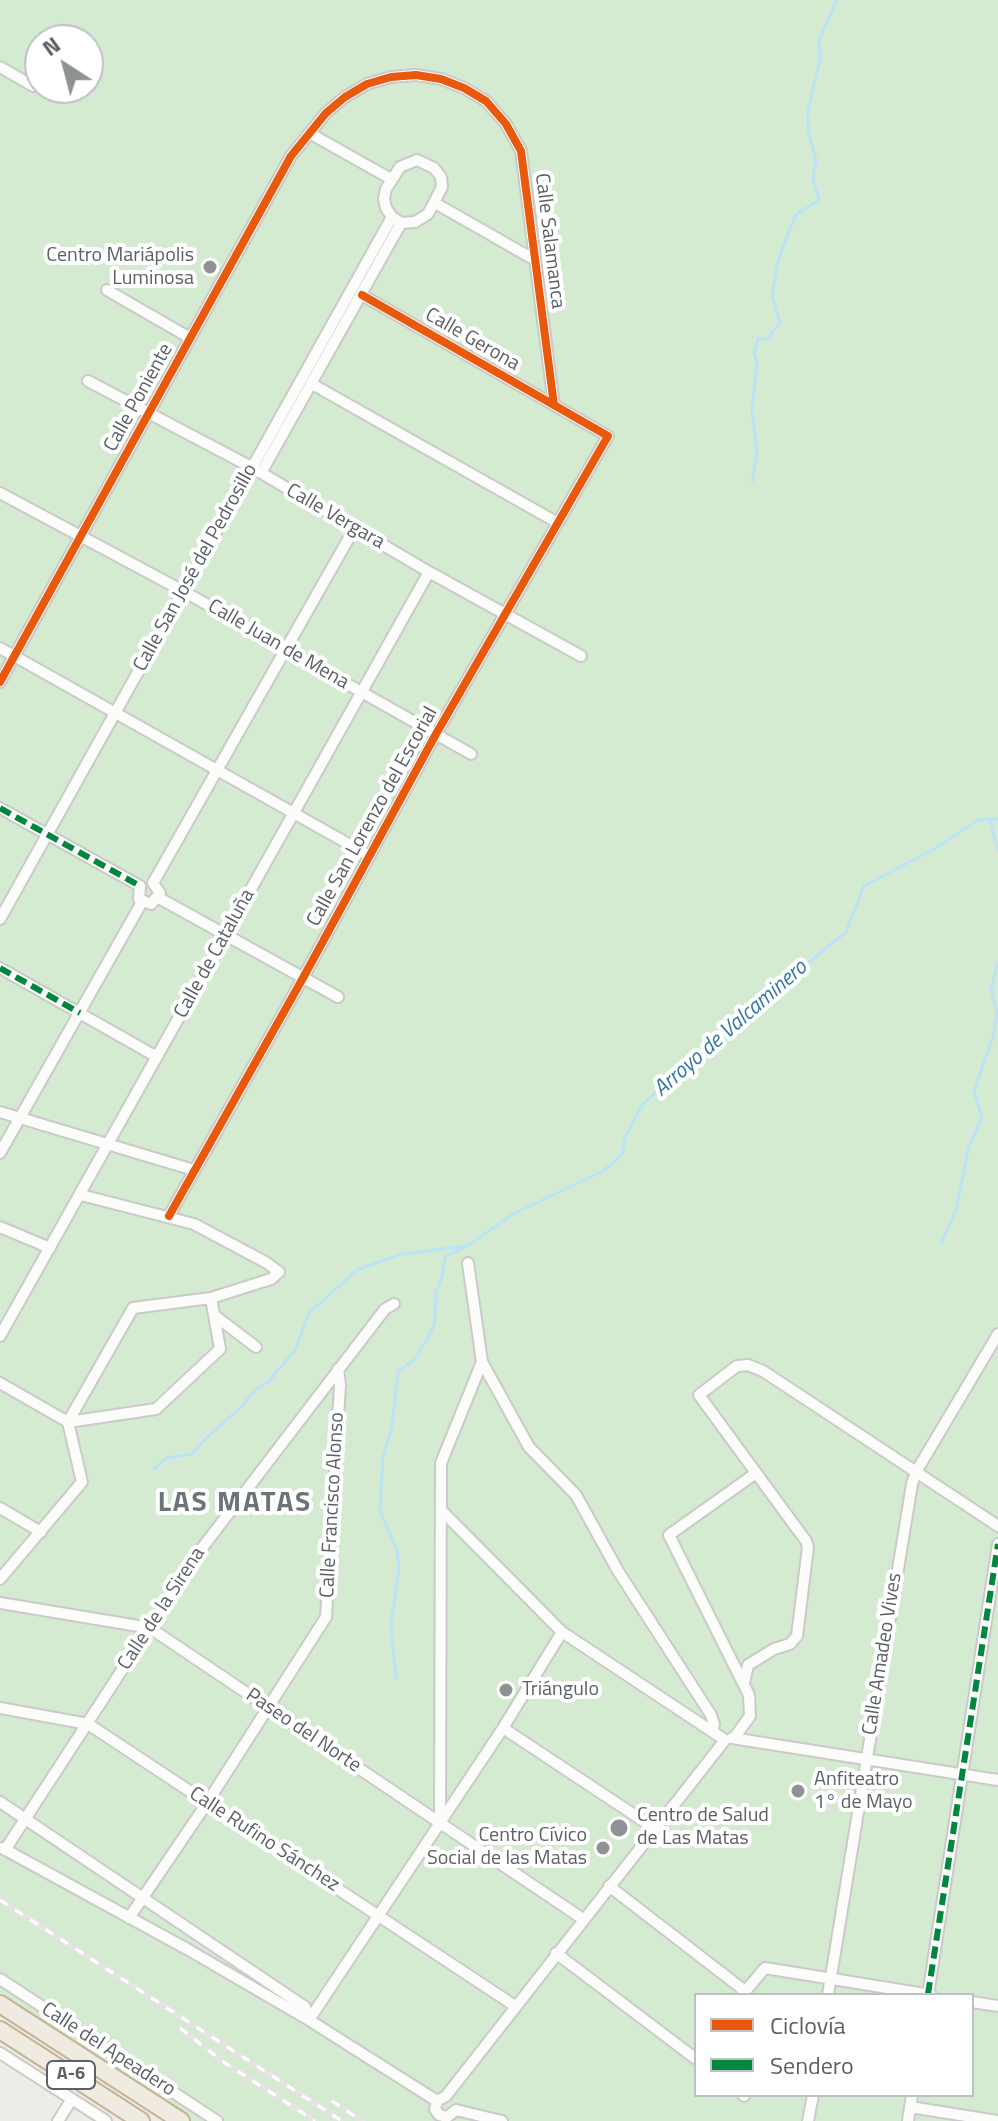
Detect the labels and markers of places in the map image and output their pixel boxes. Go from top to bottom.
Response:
place label: Centro Mariápolis Luminosa [46,244,194,291]
marker: Centro Mariápolis Luminosa [201,258,219,276]
place label: Triángulo [522,1678,599,1702]
marker: Triángulo [497,1681,515,1699]
place label: Anfiteatro 1° de Mayo [814,1768,913,1815]
marker: Anfiteatro 1° de Mayo [789,1782,807,1800]
place label: Centro de Salud de Las Matas [637,1804,769,1851]
marker: Centro de Salud de Las Matas [608,1817,630,1839]
place label: Centro Cívico Social de las Matas [427,1824,587,1871]
marker: Centro Cívico Social de las Matas [594,1839,612,1857]

